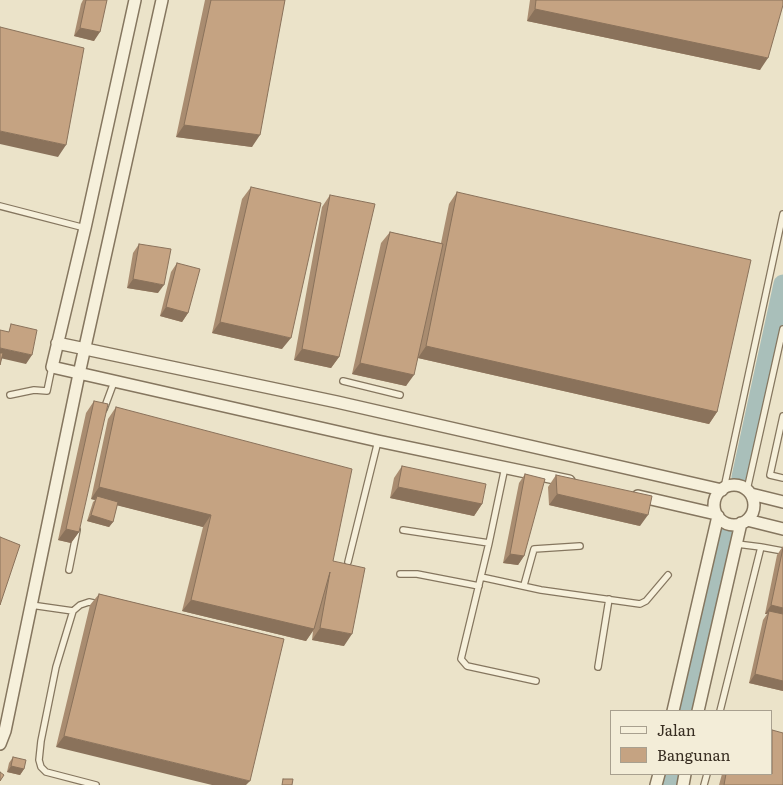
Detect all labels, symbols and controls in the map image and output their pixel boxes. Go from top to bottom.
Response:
legend [610,710,773,775]
text: Jalan [657,718,696,741]
text: Bangunan [657,743,730,766]

